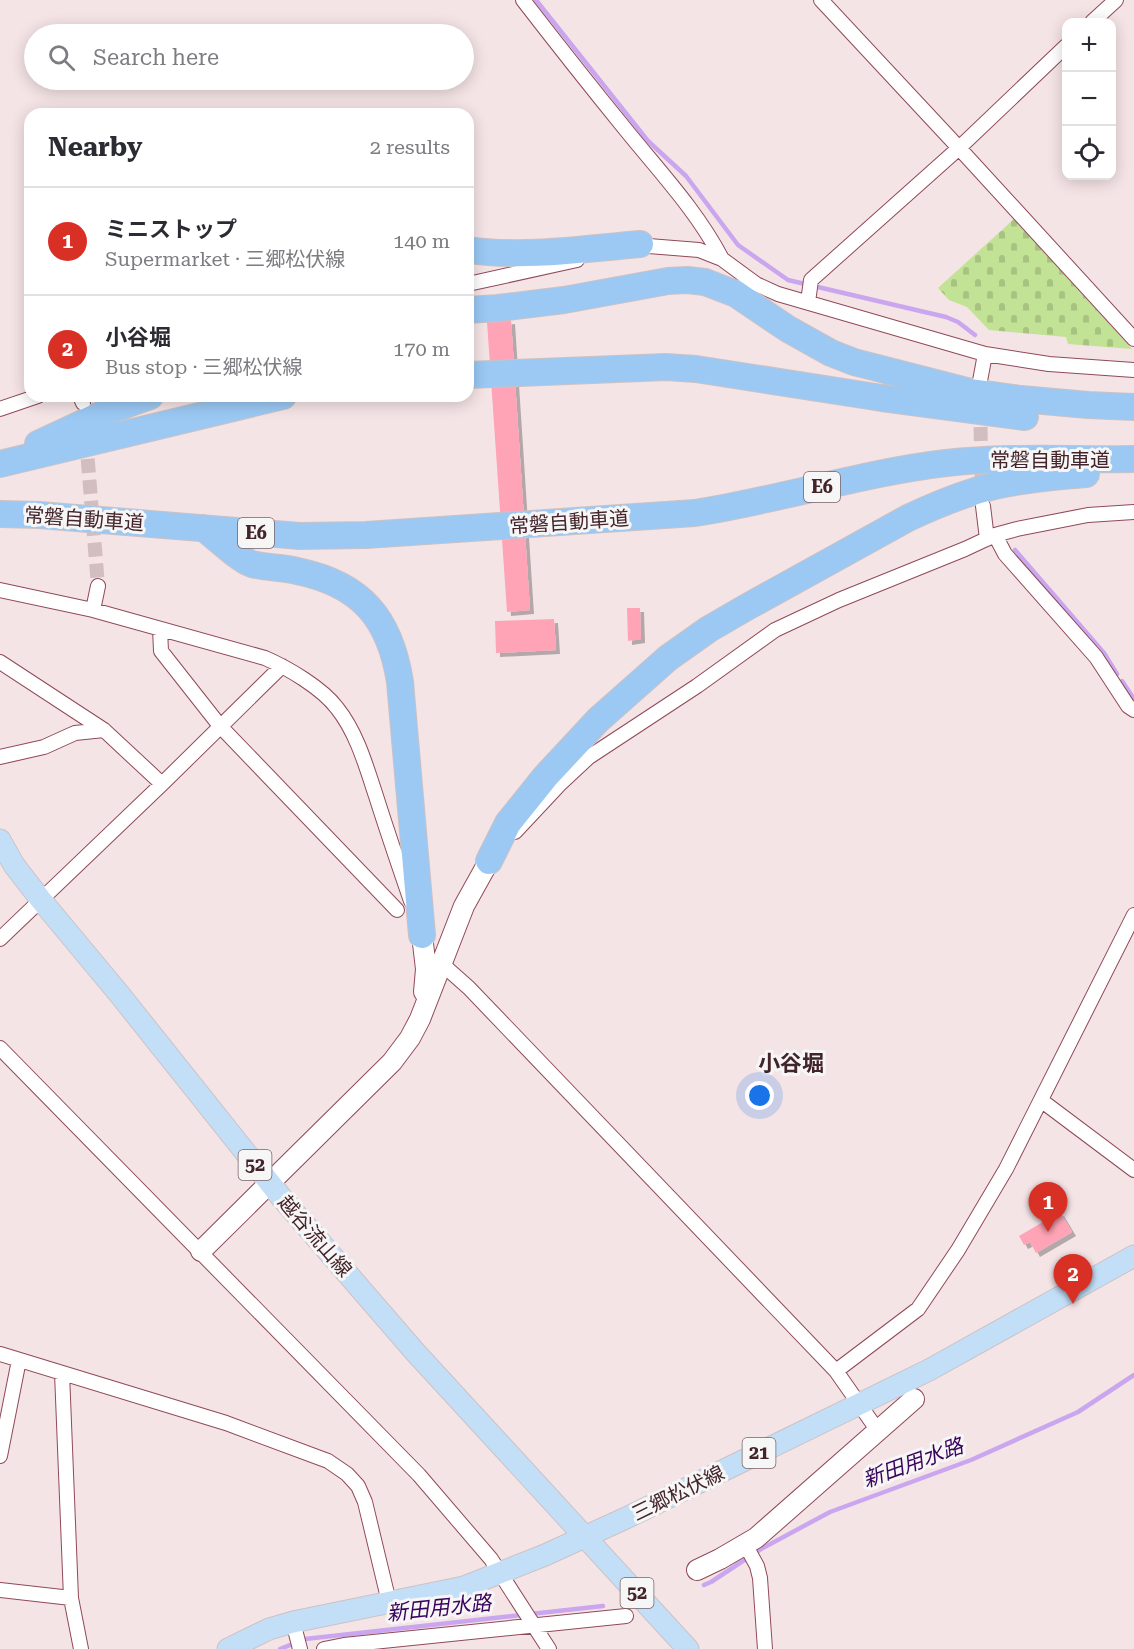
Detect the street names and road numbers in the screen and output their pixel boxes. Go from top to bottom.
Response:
street label: 常磐自動車道 [990,448,1110,472]
road number: E6 [804,472,840,502]
street label: 常磐自動車道 [23,503,145,535]
street label: 常磐自動車道 [508,506,630,538]
road number: E6 [238,518,274,548]
road number: 52 [238,1150,272,1180]
street label: 越谷流山線 [273,1190,357,1282]
road number: 21 [742,1438,776,1468]
street label: 三郷松伏線 [628,1460,728,1526]
road number: 52 [620,1578,654,1608]

